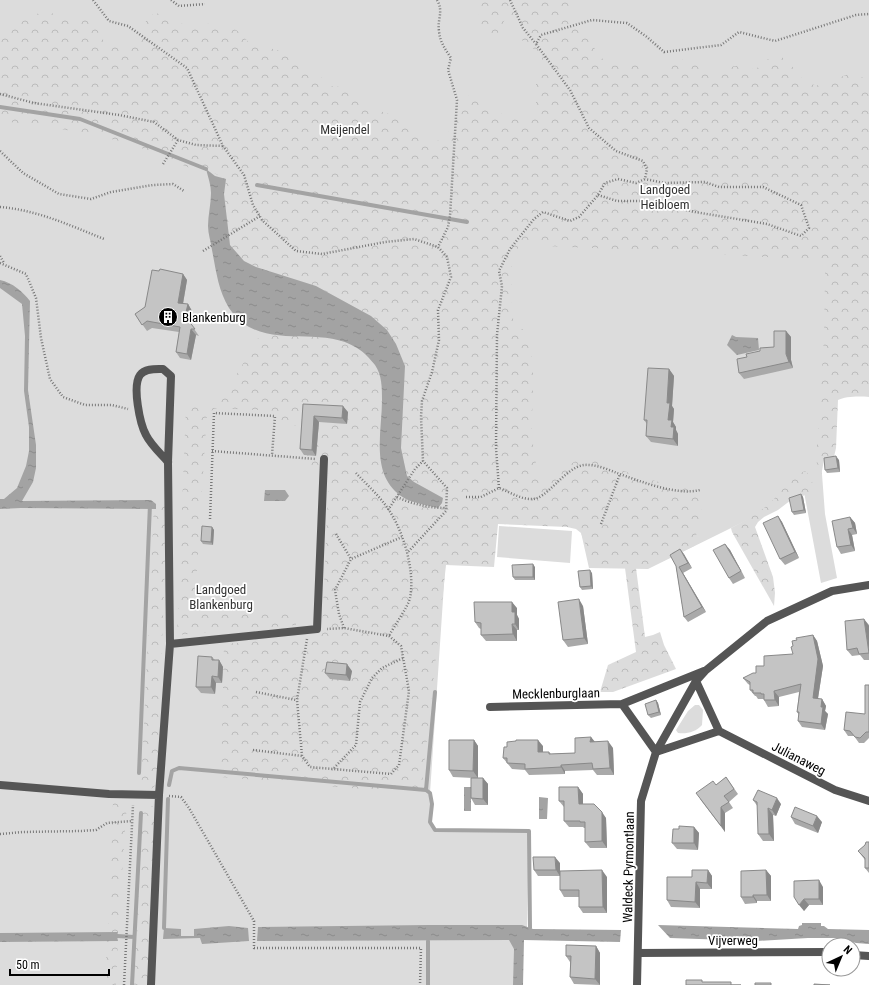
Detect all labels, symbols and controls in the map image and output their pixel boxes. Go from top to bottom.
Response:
park label: Meijendel [320,122,370,137]
park label: Landgoed Heibloem [640,182,690,212]
building icon: Blankenburg [157,306,179,328]
place label: Blankenburg [182,310,246,325]
park label: Landgoed Blankenburg [189,582,253,612]
street label: Mecklenburglaan [512,685,600,702]
street label: Julianaweg [769,739,828,778]
street label: Waldeck Pyrmontlaan [620,811,637,923]
street label: Vijverweg [708,933,758,948]
north arrow [821,937,861,977]
text: N [841,943,855,957]
scale bar [10,951,109,977]
text: 50 m [16,958,40,972]

